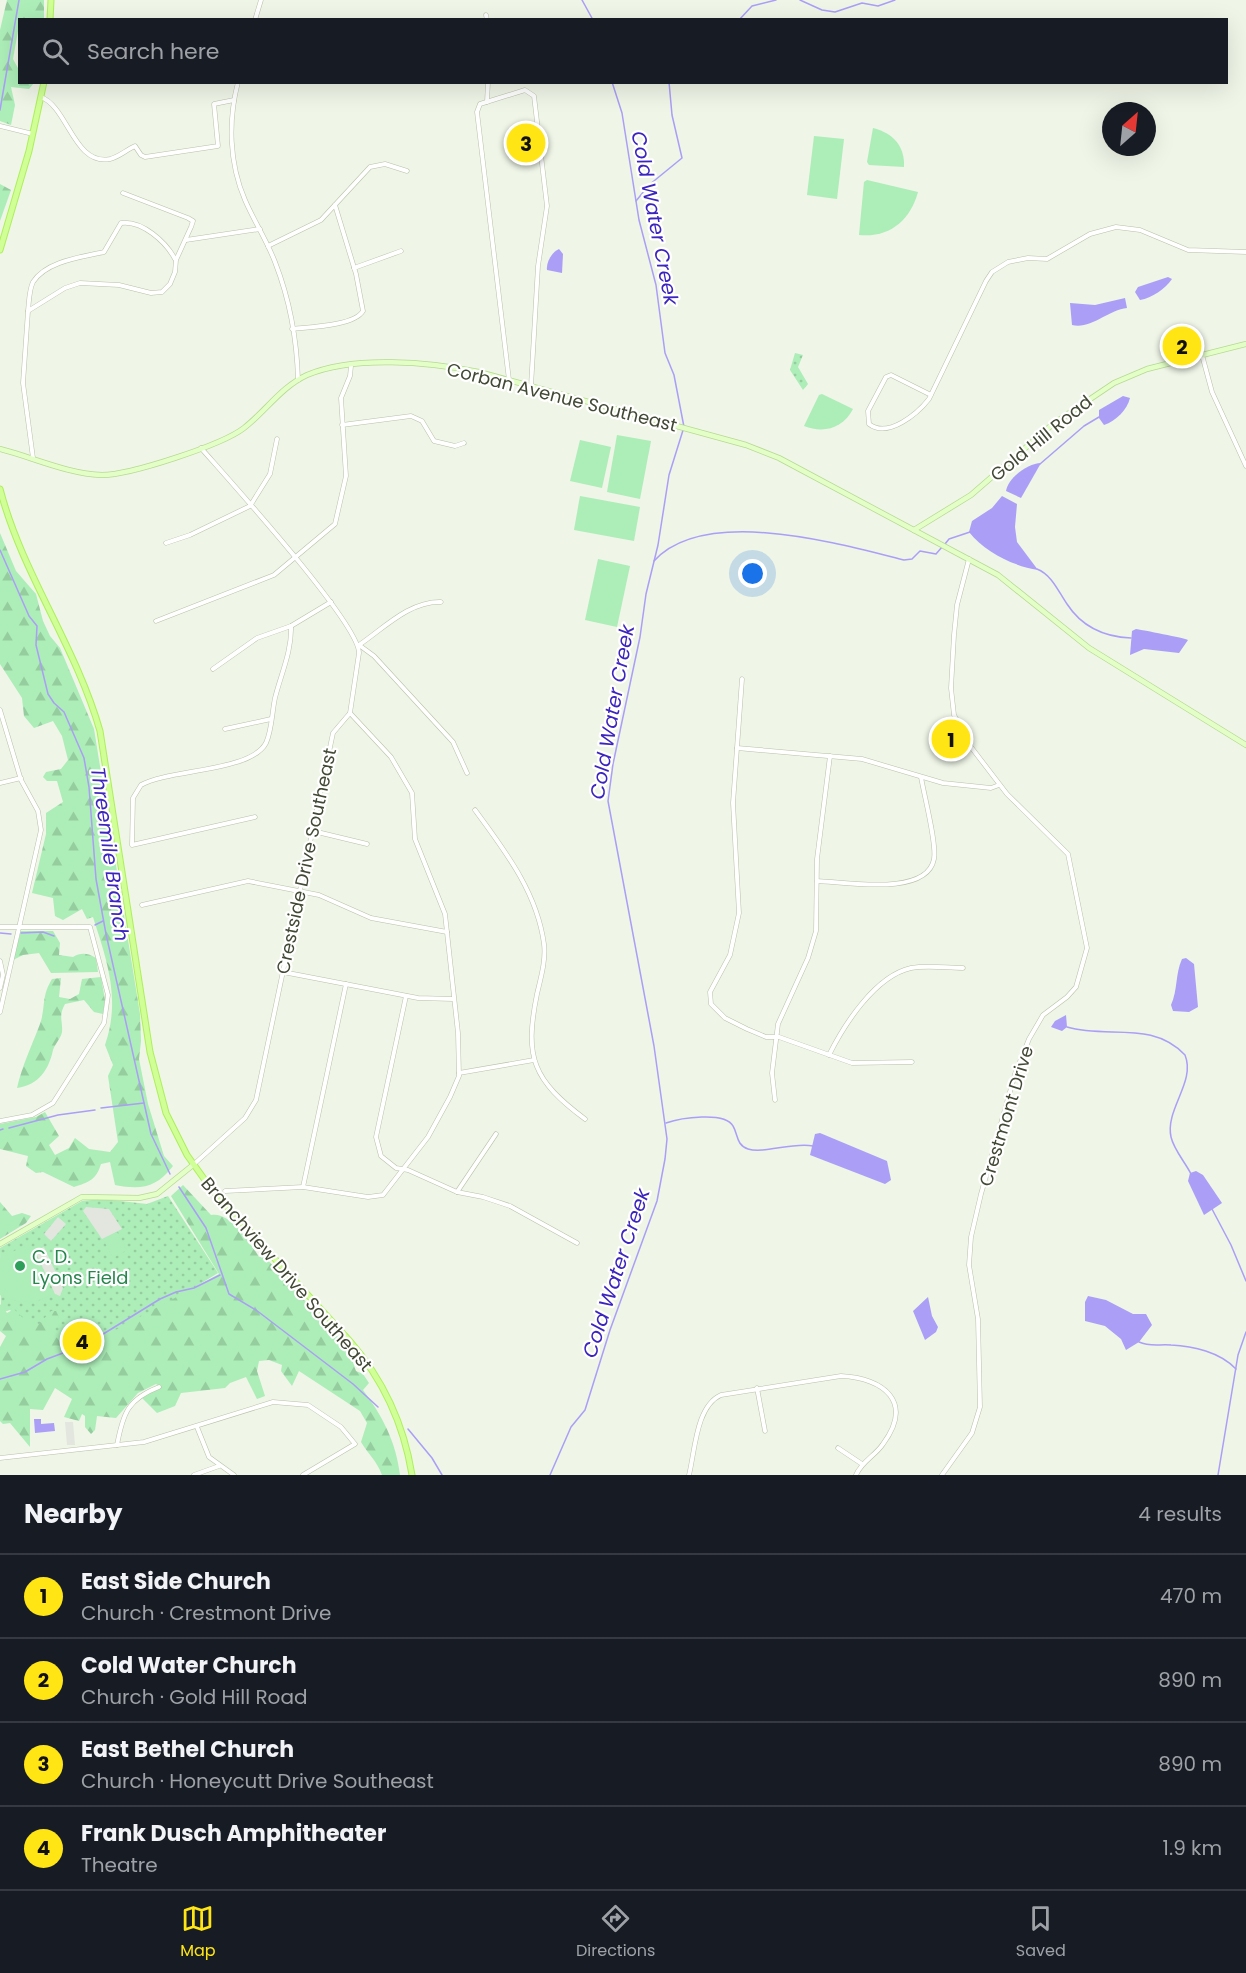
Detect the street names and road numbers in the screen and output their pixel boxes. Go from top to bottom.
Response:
street label: Corban Avenue Southeast [444,356,680,438]
street label: Gold Hill Road [985,389,1097,487]
street label: Crestside Drive Southeast [270,746,342,976]
street label: Crestmont Drive [973,1043,1039,1189]
street label: Branchview Drive Southeast [196,1171,378,1377]

